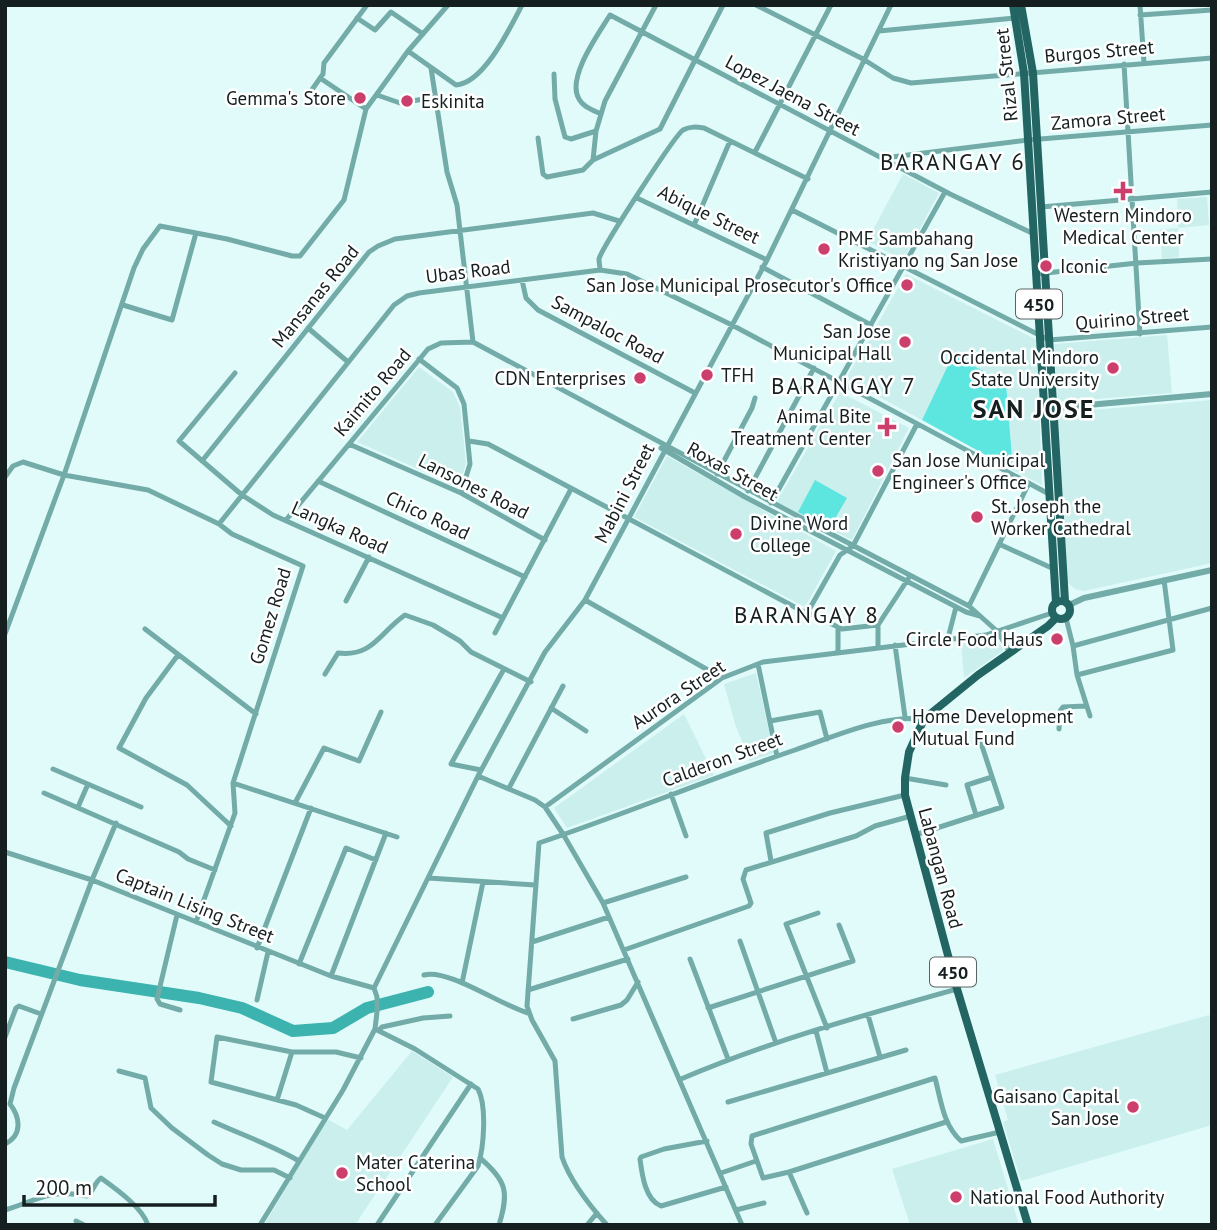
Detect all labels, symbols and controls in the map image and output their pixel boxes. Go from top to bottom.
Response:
street label: Rizal Street [989,27,1023,123]
street label: Burgos Street [1043,34,1155,68]
street label: Lopez Jaena Street [721,49,865,141]
place label: Gemma's Store [226,86,346,110]
place label: Eskinita [421,89,485,113]
marker: Gemma's Store [352,90,368,106]
marker: Eskinita [399,93,415,109]
street label: Zamora Street [1050,101,1167,135]
district label: BARANGAY 6 [880,147,1026,176]
street label: Abique Street [654,179,764,249]
marker: Western Mindoro Medical Center [1113,181,1133,201]
place label: Western Mindoro Medical Center [1054,203,1192,249]
place label: PMF Sambahang Kristiyano ng San Jose [838,226,1018,272]
street label: Mansanas Road [266,240,364,352]
marker: PMF Sambahang Kristiyano ng San Jose [816,241,832,257]
street label: Ubas Road [424,254,512,288]
place label: Iconic [1060,254,1108,278]
marker: Iconic [1038,258,1054,274]
place label: San Jose Municipal Prosecutor's Office [586,273,893,297]
marker: San Jose Municipal Prosecutor's Office [899,277,915,293]
street label: Sampaloc Road [548,289,668,369]
road number: 450 [1016,290,1062,318]
street label: Quirino Street [1074,301,1190,335]
place label: San Jose Municipal Hall [773,319,891,365]
marker: San Jose Municipal Hall [897,334,913,350]
street label: Kaimito Road [328,343,416,441]
place label: Occidental Mindoro State University [940,345,1099,391]
marker: Occidental Mindoro State University [1105,360,1121,376]
place label: TFH [721,363,754,387]
place label: CDN Enterprises [494,366,626,390]
marker: TFH [699,367,715,383]
marker: CDN Enterprises [632,370,648,386]
district label: BARANGAY 7 [771,371,917,400]
district label: SAN JOSE [973,392,1095,425]
place label: Animal Bite Treatment Center [731,404,872,450]
marker: Animal Bite Treatment Center [877,417,897,437]
street label: Roxas Street [683,436,783,506]
street label: Mabini Street [589,439,660,547]
street label: Lansones Road [415,448,533,524]
place label: San Jose Municipal Engineer's Office [892,448,1046,494]
marker: San Jose Municipal Engineer's Office [870,463,886,479]
street label: Chico Road [382,485,474,545]
place label: St. Joseph the Worker Cathedral [991,494,1131,540]
street label: Langka Road [288,495,392,559]
marker: St. Joseph the Worker Cathedral [969,509,985,525]
place label: Divine Word College [750,511,848,557]
marker: Divine Word College [728,526,744,542]
street label: Gomez Road [244,565,296,667]
district label: BARANGAY 8 [734,600,880,629]
place label: Circle Food Haus [906,627,1043,651]
marker: Circle Food Haus [1049,631,1065,647]
street label: Aurora Street [627,654,730,734]
place label: Home Development Mutual Fund [912,704,1074,750]
marker: Home Development Mutual Fund [890,719,906,735]
street label: Calderon Street [659,726,786,792]
street label: Labangan Road [913,805,969,931]
street label: Captain Lising Street [112,862,278,948]
road number: 450 [930,958,976,987]
place label: Gaisano Capital San Jose [993,1084,1119,1130]
marker: Gaisano Capital San Jose [1125,1099,1141,1115]
place label: Mater Caterina School [356,1150,475,1196]
scale bar [24,1164,215,1208]
marker: Mater Caterina School [334,1165,350,1181]
text: 200 m [35,1174,92,1201]
place label: National Food Authority [970,1185,1165,1209]
marker: National Food Authority [948,1189,964,1205]

